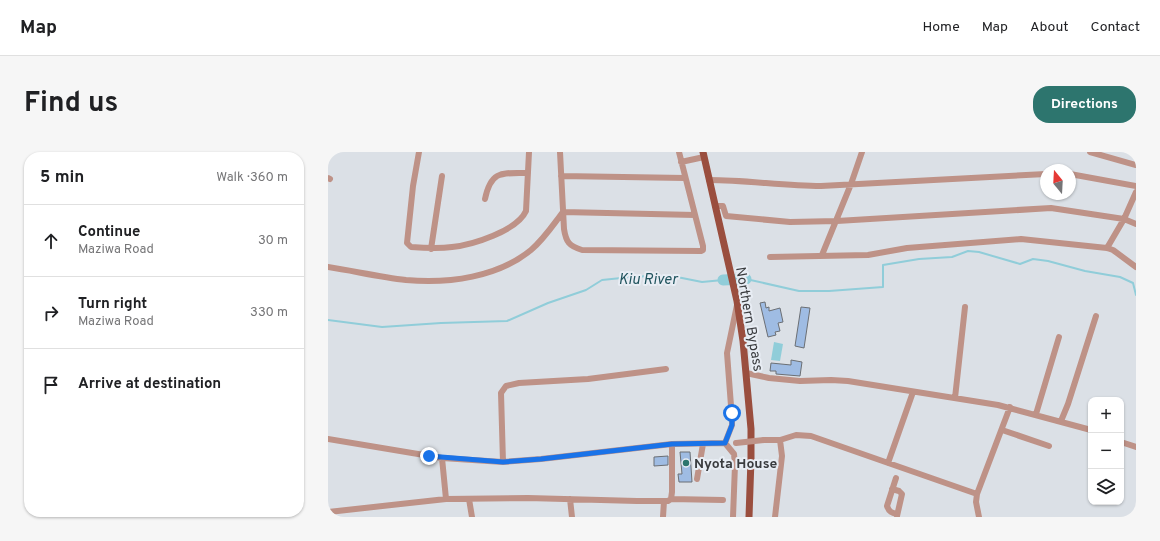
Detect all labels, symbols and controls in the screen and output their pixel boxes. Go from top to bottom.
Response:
text: Map [20,16,57,40]
text: Home [923,19,960,36]
text: Map [982,19,1008,36]
text: About [1030,19,1069,36]
text: Contact [1091,19,1140,36]
text: Find us [24,86,118,122]
button: Directions [1033,86,1136,123]
north arrow [1040,164,1076,200]
text: 5 min [40,167,84,189]
text: Walk · 360 m [216,170,288,186]
text: Continue [78,223,140,242]
icon: ahead [40,230,62,252]
text: 30 m [258,233,288,249]
text: Maziwa Road [78,242,154,258]
street label: Northern Bypass [731,266,766,373]
water label: Kiu River [619,271,679,290]
text: Turn right [78,295,147,314]
icon: right [40,302,62,324]
text: 330 m [250,305,288,321]
text: Maziwa Road [78,314,154,330]
icon: arrive [40,374,62,396]
text: Arrive at destination [78,375,221,394]
map controls [1088,397,1124,505]
button: + [1088,397,1124,433]
route start [723,404,741,422]
button: − [1088,433,1124,469]
route end [420,447,438,465]
place label: Nyota House [694,456,777,473]
marker: Nyota House [681,458,691,468]
button: layers [1088,469,1124,505]

